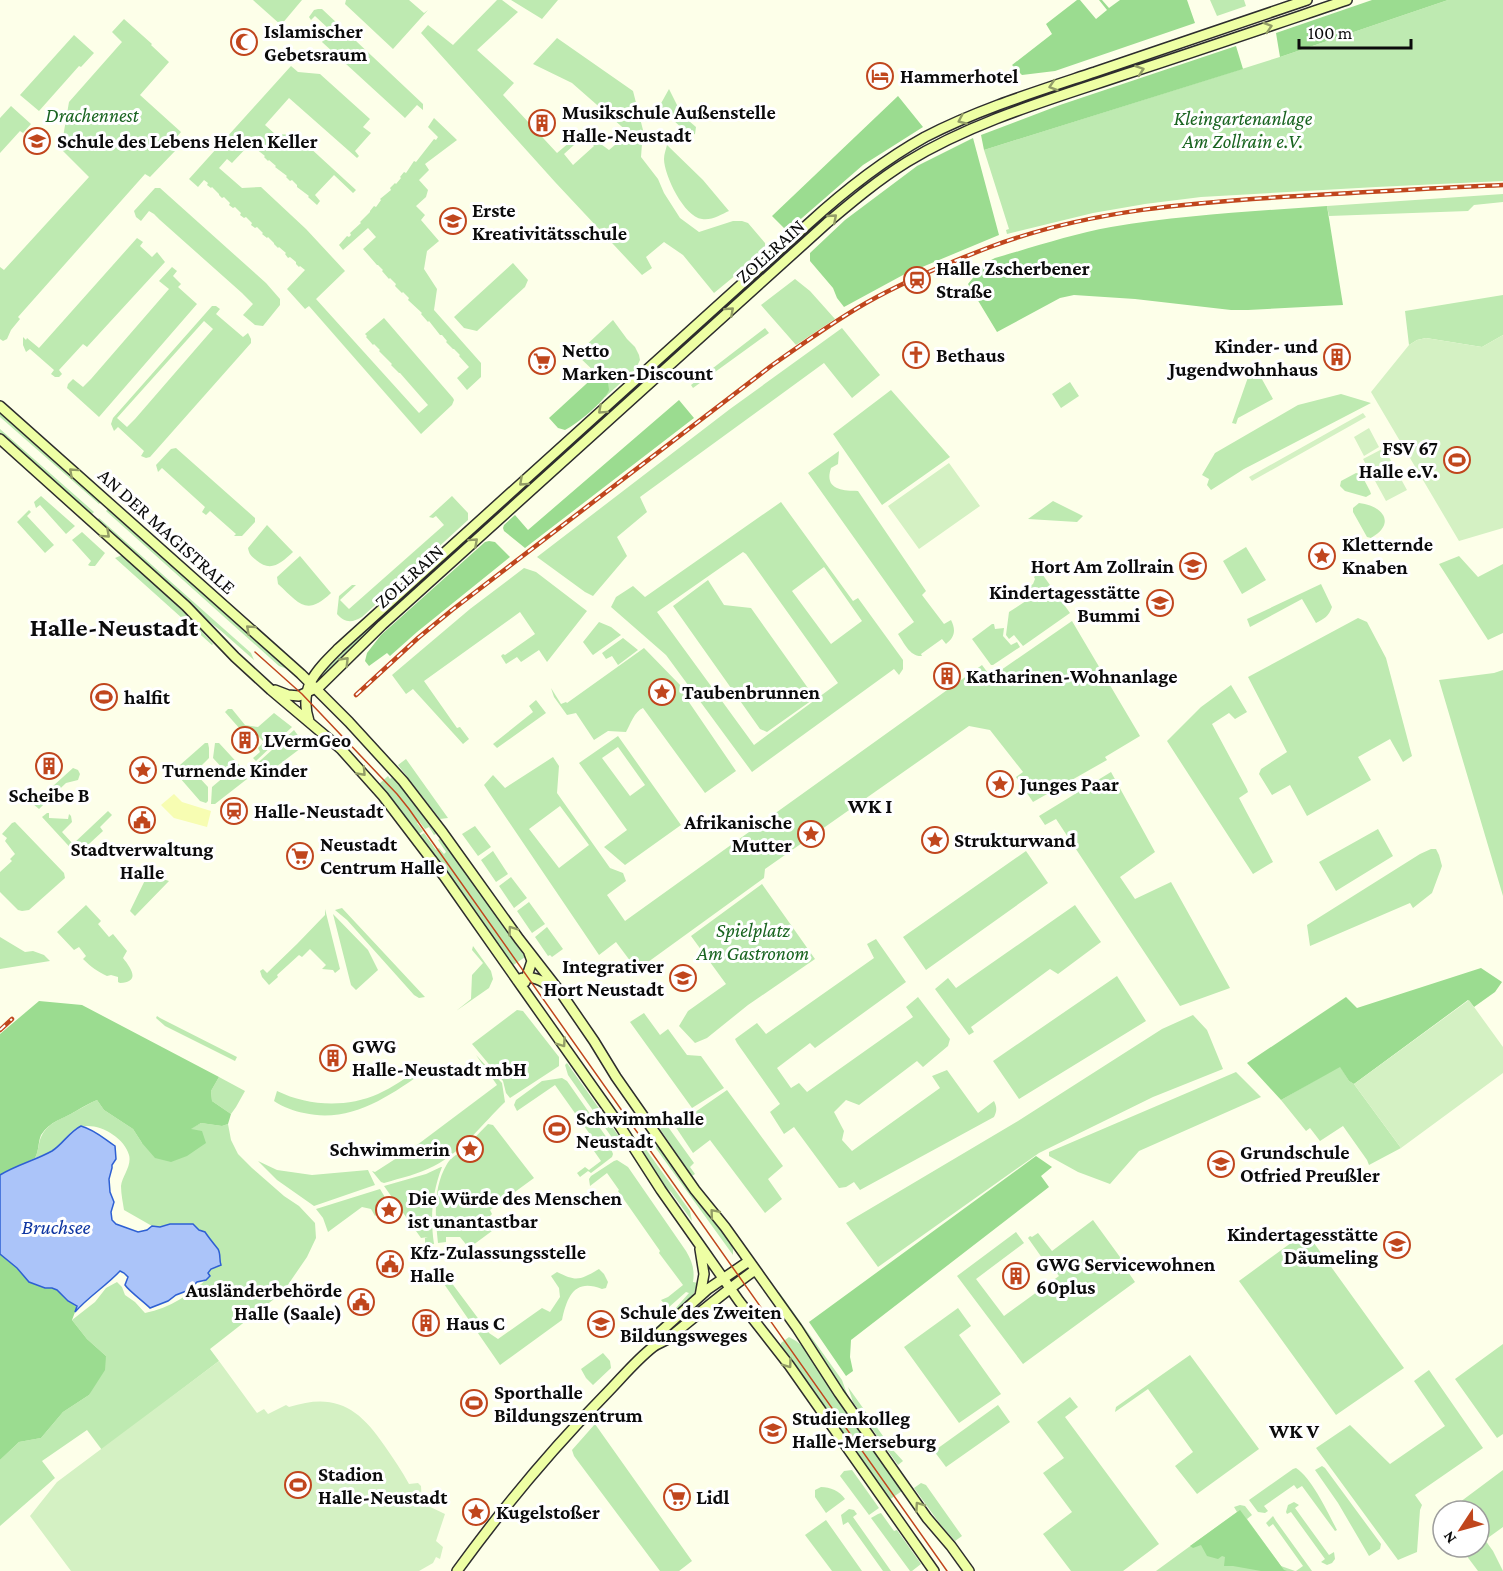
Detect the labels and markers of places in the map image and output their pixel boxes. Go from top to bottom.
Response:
place label: Islamischer Gebetsraum [264,20,367,65]
mosque icon: Islamischer Gebetsraum [229,27,259,57]
hotel icon: Hammerhotel [865,61,895,91]
place label: Hammerhotel [900,65,1019,87]
place label: Musikschule Außenstelle Halle-Neustadt [562,101,776,146]
building icon: Musikschule Außenstelle Halle-Neustadt [527,108,557,138]
school or university icon: Schule des Lebens Helen Keller [22,126,52,156]
place label: Schule des Lebens Helen Keller [57,130,318,152]
place label: Erste Kreativitätsschule [472,199,627,244]
school or university icon: Erste Kreativitätsschule [438,206,468,236]
place label: Halle Zscherbener Straße [936,257,1090,302]
station icon: Halle Zscherbener Straße [902,265,932,295]
place label: Kinder- und Jugendwohnhaus [1167,335,1318,380]
place label: Netto Marken-Discount [562,339,714,384]
church icon: Bethaus [901,340,931,370]
building icon: Kinder- und Jugendwohnhaus [1322,342,1352,372]
place label: Bethaus [936,344,1005,366]
supermarket icon: Netto Marken-Discount [527,346,557,376]
place label: FSV 67 Halle e.V. [1359,437,1438,482]
sports icon: FSV 67 Halle e.V. [1442,445,1472,475]
place label: Kletternde Knaben [1342,533,1433,578]
place icon: Kletternde Knaben [1307,541,1337,571]
school or university icon: Hort Am Zollrain [1178,551,1208,581]
place label: Hort Am Zollrain [1031,555,1175,577]
place label: Kindertagesstätte Bummi [989,581,1140,626]
school or university icon: Kindertagesstätte Bummi [1145,588,1175,618]
building icon: Katharinen-Wohnanlage [932,661,962,691]
place label: Katharinen-Wohnanlage [966,665,1178,687]
place icon: Taubenbrunnen [647,677,677,707]
place label: Taubenbrunnen [682,681,821,703]
sports icon: halfit [89,682,119,712]
place label: halfit [124,686,171,708]
building icon: LVermGeo [230,725,260,755]
place label: LVermGeo [264,729,351,751]
building icon: Scheibe B [34,751,64,781]
place icon: Turnende Kinder [128,755,158,785]
place label: Turnende Kinder [162,759,308,781]
place icon: Junges Paar [985,769,1015,799]
place label: Junges Paar [1018,773,1119,795]
place label: Scheibe B [8,784,90,806]
station icon: Halle-Neustadt [219,796,249,826]
place label: Halle-Neustadt [254,800,384,822]
public building icon: Stadtverwaltung Halle [127,805,157,835]
place label: Afrikanische Mutter [683,811,792,856]
place icon: Afrikanische Mutter [796,819,826,849]
place icon: Strukturwand [920,825,950,855]
place label: Strukturwand [954,829,1076,851]
place label: Neustadt Centrum Halle [320,833,445,878]
place label: Stadtverwaltung Halle [70,838,214,883]
supermarket icon: Neustadt Centrum Halle [285,841,315,871]
place label: Integrativer Hort Neustadt [544,955,665,1000]
school or university icon: Integrativer Hort Neustadt [668,963,698,993]
place label: GWG Halle-Neustadt mbH [352,1035,527,1080]
building icon: GWG Halle-Neustadt mbH [318,1043,348,1073]
place label: Schwimmhalle Neustadt [576,1107,704,1152]
sports icon: Schwimmhalle Neustadt [542,1114,572,1144]
place icon: Schwimmerin [455,1134,485,1164]
place label: Schwimmerin [329,1138,451,1160]
place label: Grundschule Otfried Preußler [1240,1141,1380,1186]
school or university icon: Grundschule Otfried Preußler [1206,1149,1236,1179]
place label: Die Würde des Menschen ist unantastbar [408,1187,623,1232]
place icon: Die Würde des Menschen ist unantastbar [374,1195,404,1225]
place label: Kindertagesstätte Däumeling [1227,1223,1378,1268]
school or university icon: Kindertagesstätte Däumeling [1382,1230,1412,1260]
place label: Kfz-Zulassungsstelle Halle [410,1241,586,1286]
public building icon: Kfz-Zulassungsstelle Halle [375,1249,405,1279]
place label: GWG Servicewohnen 60plus [1036,1253,1216,1298]
building icon: GWG Servicewohnen 60plus [1001,1261,1031,1291]
place label: Ausländerbehörde Halle (Saale) [185,1279,342,1325]
public building icon: Ausländerbehörde Halle (Saale) [346,1287,376,1317]
place label: Schule des Zweiten Bildungsweges [620,1301,782,1346]
building icon: Haus C [411,1308,441,1338]
school or university icon: Schule des Zweiten Bildungsweges [586,1309,616,1339]
place label: Haus C [446,1312,505,1334]
place label: Sporthalle Bildungszentrum [494,1381,643,1426]
sports icon: Sporthalle Bildungszentrum [459,1388,489,1418]
place label: Studienkolleg Halle-Merseburg [792,1407,936,1452]
school or university icon: Studienkolleg Halle-Merseburg [758,1415,788,1445]
place label: Stadion Halle-Neustadt [318,1463,448,1508]
sports icon: Stadion Halle-Neustadt [283,1470,313,1500]
supermarket icon: Lidl [662,1482,692,1512]
place label: Lidl [696,1486,730,1508]
place icon: Kugelstoßer [461,1497,491,1527]
place label: Kugelstoßer [496,1501,600,1523]

